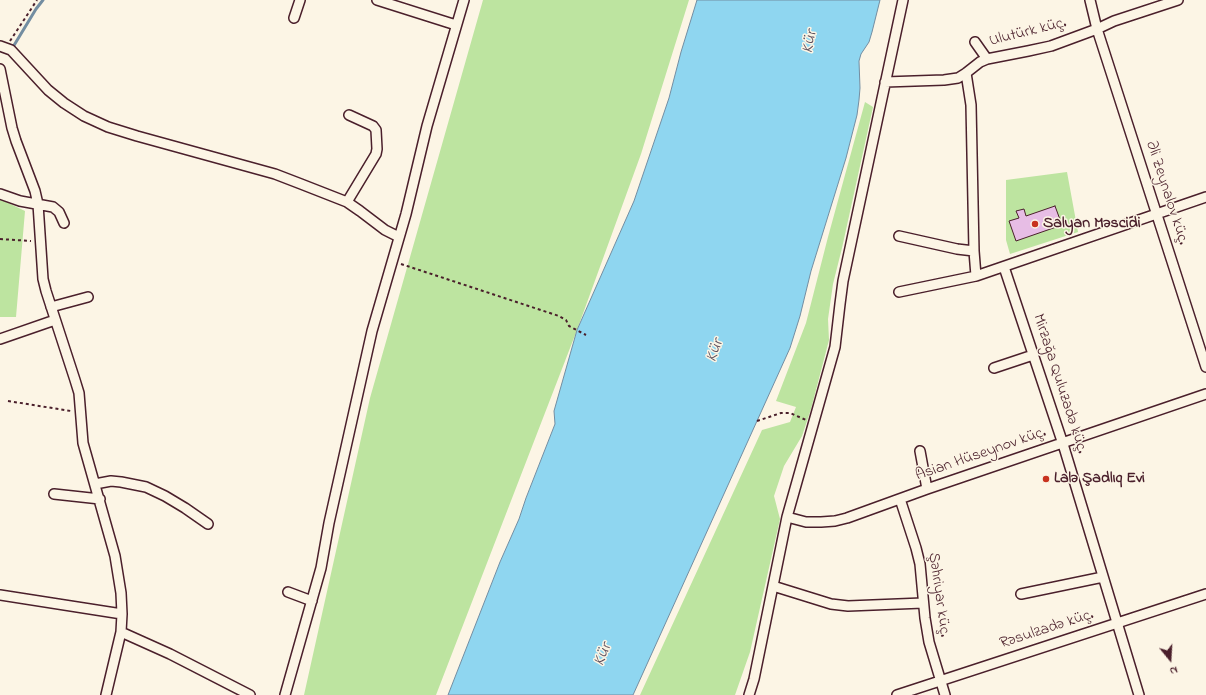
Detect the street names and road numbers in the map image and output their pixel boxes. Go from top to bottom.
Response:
street label: Ulutürk küç. [987,14,1069,52]
street label: Əli Zeynalov küç. [1140,139,1192,247]
street label: Mirzağa Quluzadə küç. [1027,312,1091,456]
street label: Asian Hüseynov küç. [913,424,1049,486]
street label: Şəhriyar küç. [923,552,953,638]
street label: Rəsulzadə küç. [998,606,1096,654]

